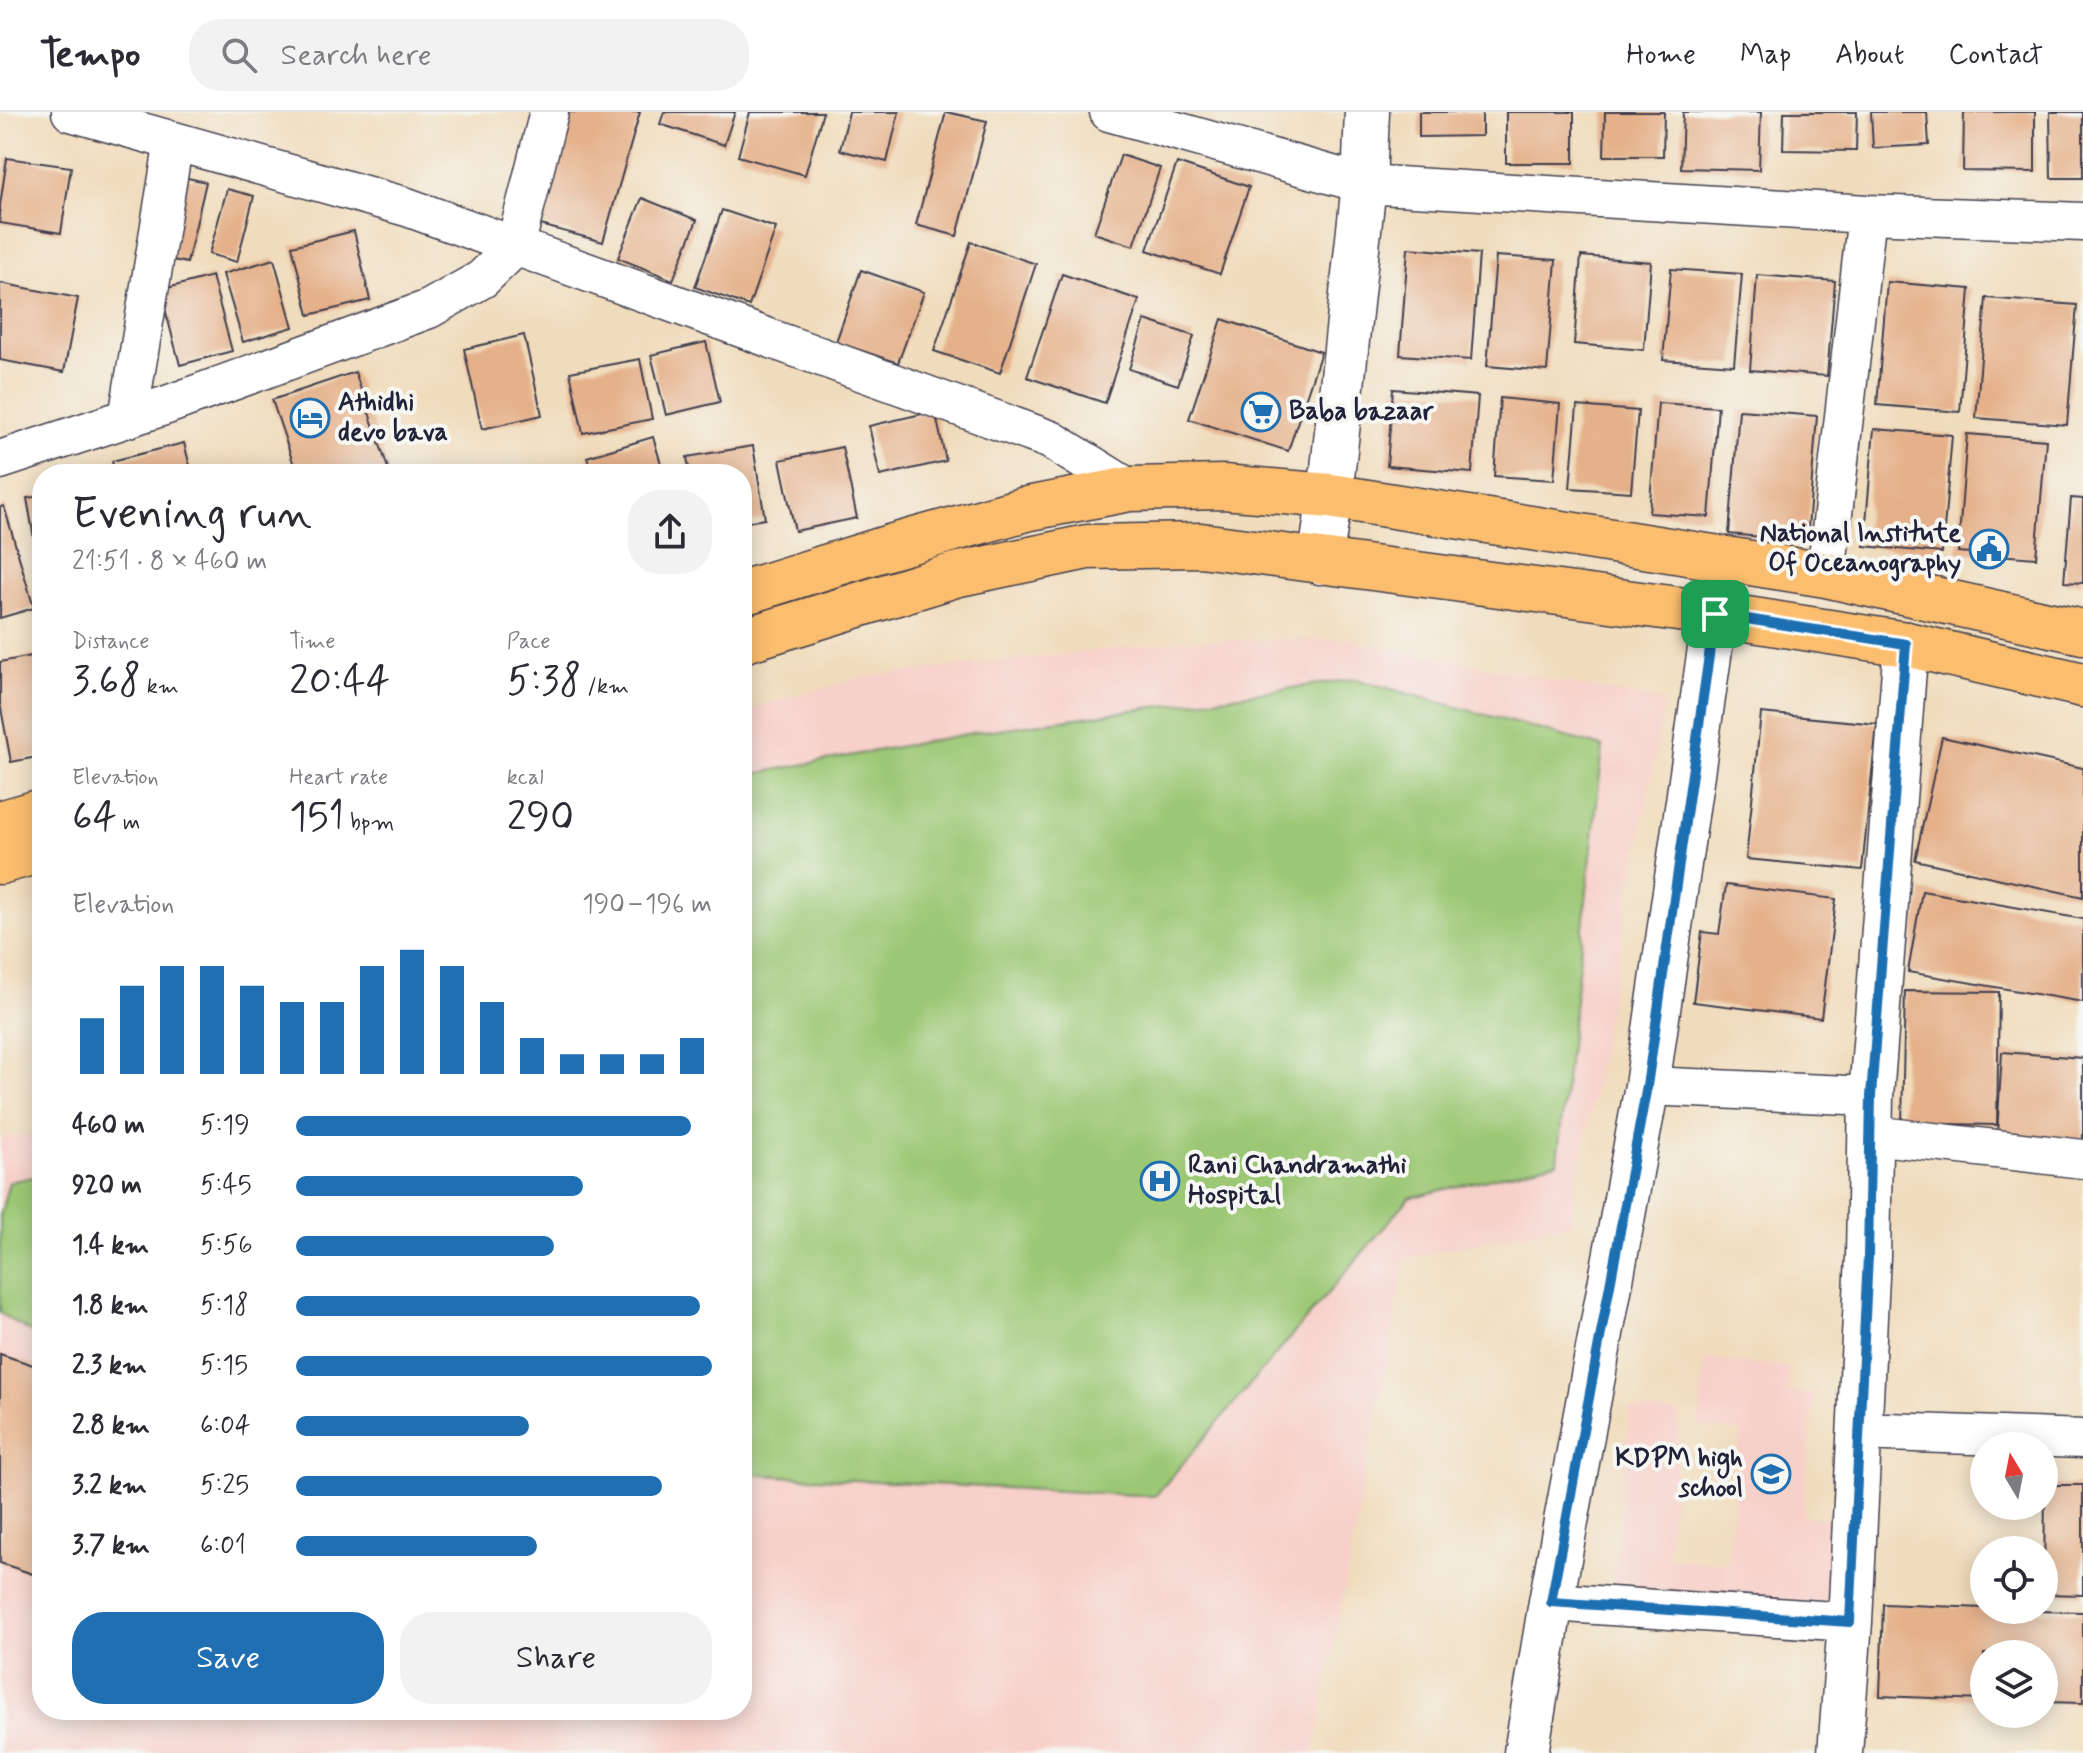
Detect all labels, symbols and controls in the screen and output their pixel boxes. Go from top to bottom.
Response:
search box [189,19,749,91]
text: Tempo [40,31,141,80]
icon: search [217,33,261,77]
text: Search here [281,36,432,75]
text: Home [1626,37,1696,74]
text: Map [1740,37,1791,74]
text: About [1835,37,1904,74]
text: Contact [1948,37,2043,74]
place label: Athidhi devo bava [338,386,448,450]
supermarket icon: Baba bazaar [1240,391,1282,433]
place label: Baba bazaar [1289,395,1434,429]
hotel icon: Athidhi devo bava [289,397,331,439]
text: Evening run [72,486,312,544]
button: share [628,490,712,574]
place label: National Institute Of Oceanography [1760,517,1961,582]
public building icon: National Institute Of Oceanography [1968,528,2010,570]
text: 21:51 · 8 × 460 m [72,545,267,579]
pin [1681,580,1749,648]
icon: arrive [1693,592,1737,636]
text: Distance [72,628,149,656]
text: Time [289,628,335,656]
text: Pace [507,628,550,656]
text: 3.68 [72,656,141,708]
text: 20:44 [289,656,390,708]
text: 5:38 [507,656,581,708]
text: km [141,673,179,701]
text: /km [581,673,629,701]
text: Elevation [72,764,159,792]
text: Heart rate [289,764,388,792]
text: kcal [507,764,544,792]
text: 64 [72,792,117,844]
text: 151 [289,792,344,844]
text: 290 [507,792,574,844]
text: m [117,809,140,837]
text: bpm [344,809,394,837]
text: Elevation [72,888,174,922]
text: 190–196 m [582,888,712,922]
text: 460 m [72,1109,145,1143]
text: 5:19 [200,1109,250,1143]
place label: Rani Chandramathi Hospital [1188,1149,1406,1213]
hospital icon: Rani Chandramathi Hospital [1139,1160,1181,1202]
text: 920 m [72,1169,142,1203]
text: 5:45 [200,1169,252,1203]
text: 1.4 km [72,1229,149,1263]
text: 5:56 [200,1229,253,1263]
text: 1.8 km [72,1289,149,1323]
text: 5:18 [200,1289,248,1323]
text: 2.3 km [72,1349,147,1383]
text: 5:15 [200,1349,248,1383]
text: 2.8 km [72,1409,150,1443]
text: 6:04 [200,1409,251,1443]
north arrow [1970,1432,2058,1520]
map controls [1970,1432,2058,1728]
place label: KDPM high school [1615,1442,1743,1506]
school or university icon: KDPM high school [1750,1453,1792,1495]
text: 3.2 km [72,1469,147,1503]
text: 5:25 [200,1469,249,1503]
text: 3.7 km [72,1529,150,1563]
text: 6:01 [200,1529,246,1563]
button: locate [1970,1536,2058,1624]
button: Save [72,1612,384,1704]
button: Share [400,1612,712,1704]
button: layers [1970,1640,2058,1728]

